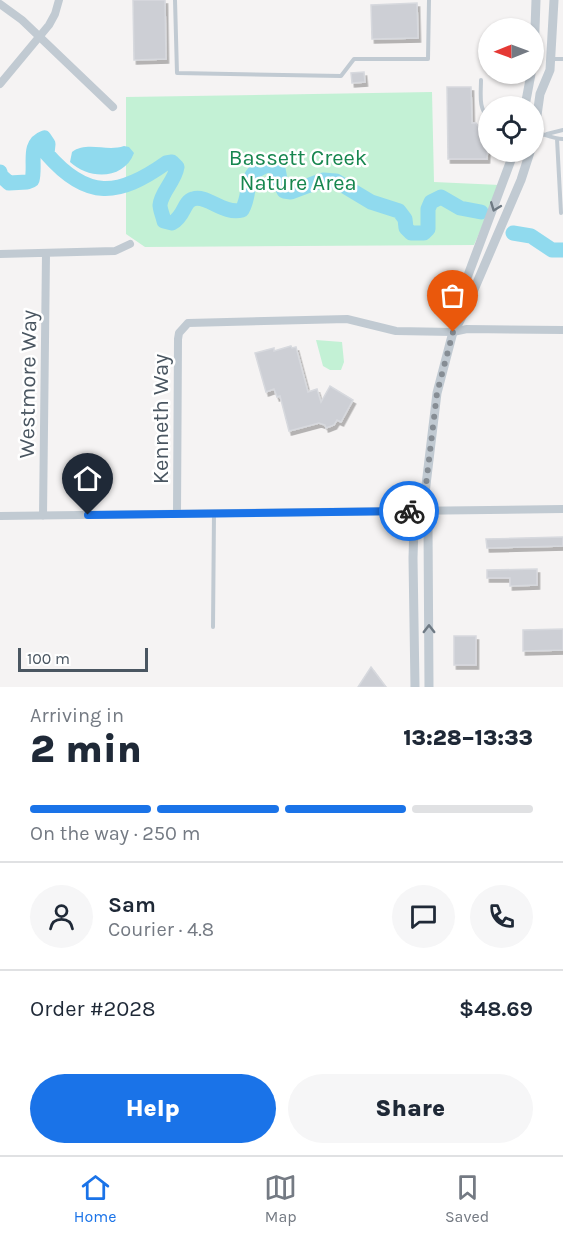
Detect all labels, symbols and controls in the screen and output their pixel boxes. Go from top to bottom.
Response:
north arrow [478,18,544,84]
map controls [478,18,544,162]
button: locate [478,96,544,162]
park label: Bassett Creek Nature Area [229,145,367,196]
one-way arrow [490,201,502,212]
pin [427,270,478,332]
icon: bag [436,279,469,312]
street label: Westmore Way [14,310,42,458]
street label: Kenneth Way [148,354,174,484]
pin [62,453,113,515]
icon: home [71,462,104,495]
courier [379,481,439,541]
icon: bike [393,495,426,528]
one-way arrow [423,624,435,633]
scale bar [18,645,148,672]
text: 100 m [27,649,70,668]
text: Arriving in [30,704,124,727]
text: 13:28–13:33 [403,725,533,751]
text: 2 min [30,726,142,772]
text: On the way · 250 m [30,822,200,845]
button: person [30,885,93,948]
button: chat [392,885,455,948]
button: phone [470,885,533,948]
text: Sam [108,892,156,918]
text: Courier · 4.8 [108,918,214,941]
text: Order #2028 [30,996,156,1022]
text: $48.69 [459,996,533,1022]
button: Help [30,1074,276,1143]
button: Share [288,1074,533,1143]
tab: Home [74,1171,116,1226]
tab: Map [264,1171,297,1226]
tab: Saved [445,1171,489,1226]

